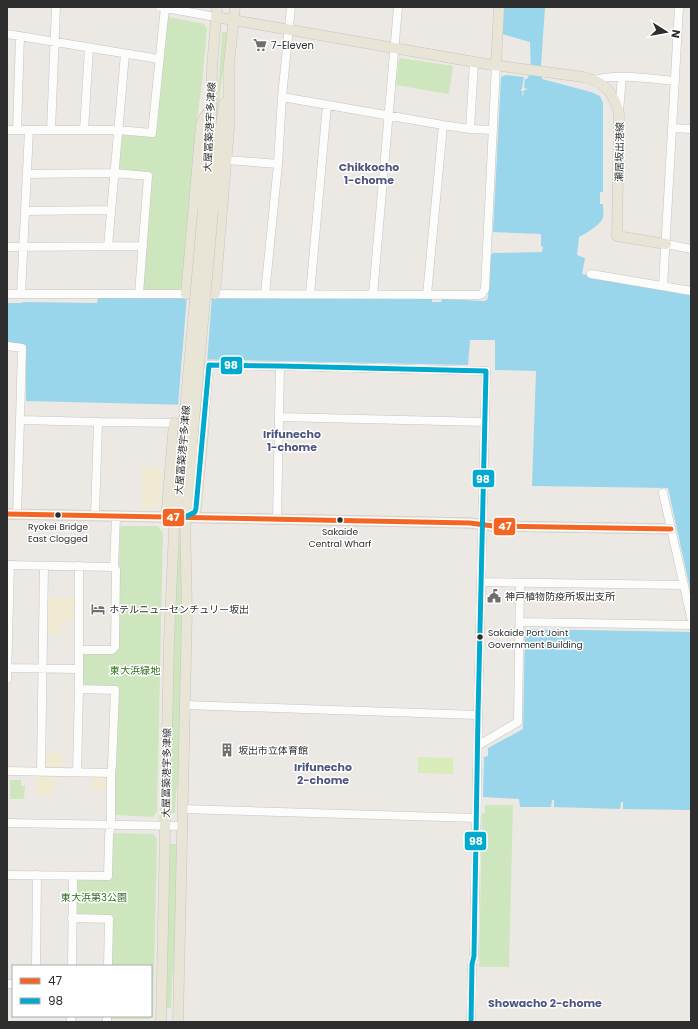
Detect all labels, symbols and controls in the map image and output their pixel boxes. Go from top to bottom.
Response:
north arrow [646,12,686,52]
text: N [667,28,684,39]
supermarket icon: 7-Eleven [252,37,268,53]
place label: 7-Eleven [271,38,314,53]
street label: 大屋冨築港宇多津線 [200,82,219,172]
street label: 瀬居坂出港線 [611,122,628,182]
district label: Chikkocho 1-chome [339,159,399,188]
line badge: 98 [220,356,243,375]
text: 98 [224,357,238,373]
street label: 大屋冨築港宇多津線 [171,405,194,496]
district label: Irifunecho 1-chome [263,426,321,455]
line badge: 98 [472,469,495,488]
text: 98 [476,471,490,487]
line badge: 47 [162,508,185,527]
text: 47 [166,509,180,525]
marker: Ryokei Bridge East Clogged [53,510,63,520]
marker: Sakaide Central Wharf [335,515,345,525]
line badge: 47 [493,517,516,536]
text: 47 [498,518,512,534]
place label: Ryokei Bridge East Clogged [28,521,88,545]
place label: Sakaide Central Wharf [309,526,371,550]
public building icon: 神戸植物防疫所坂出支所 [486,588,502,604]
place label: 神戸植物防疫所坂出支所 [505,589,615,604]
hotel icon: ホテルニューセンチュリー坂出 [90,601,106,617]
place label: ホテルニューセンチュリー坂出 [109,602,249,617]
place label: Sakaide Port Joint Government Building [488,627,583,651]
marker: Sakaide Port Joint Government Building [475,632,485,642]
park label: 東大浜緑地 [110,663,161,678]
street label: 大屋冨築港宇多津線 [158,728,175,818]
building icon: 坂出市立体育館 [219,742,235,758]
place label: 坂出市立体育館 [238,743,308,758]
district label: Irifunecho 2-chome [294,759,352,788]
line badge: 98 [464,831,487,851]
text: 98 [469,833,483,849]
park label: 東大浜第3公園 [61,890,127,905]
legend [12,965,152,1017]
text: 47 [48,972,63,989]
text: 98 [48,992,63,1009]
district label: Showacho 2-chome [488,995,602,1011]

